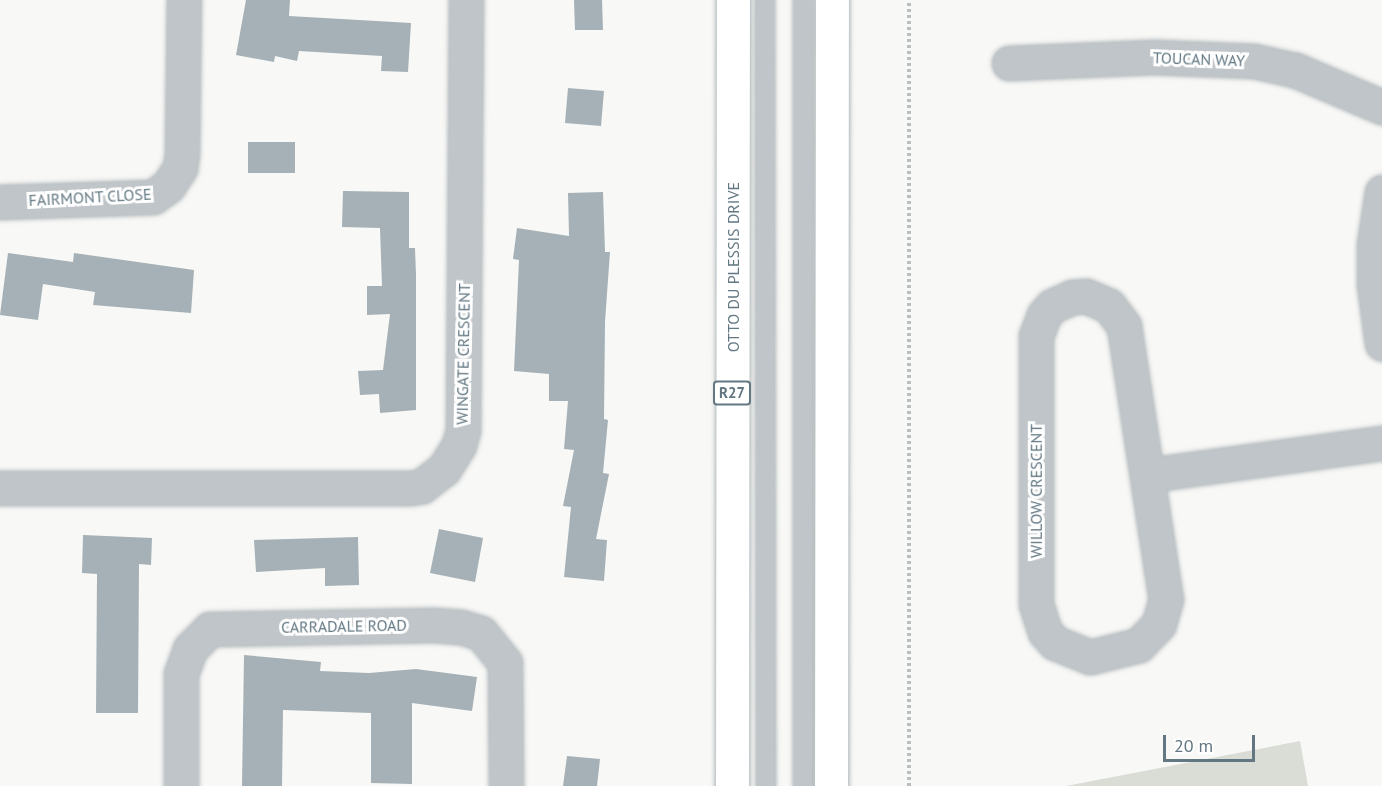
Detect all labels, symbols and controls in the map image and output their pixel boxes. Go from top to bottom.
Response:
street label: TOUCAN WAY [1152,48,1246,70]
street label: OTTO DU PLESSIS DRIVE [723,182,743,352]
street label: FAIRMONT CLOSE [28,184,152,210]
street label: WINGATE CRESCENT [452,283,474,425]
road number: R27 [712,381,752,405]
street label: WILLOW CRESCENT [1026,424,1046,558]
street label: CARRADALE ROAD [281,615,407,637]
scale bar [1166,723,1258,761]
text: 20 m [1174,734,1213,757]

